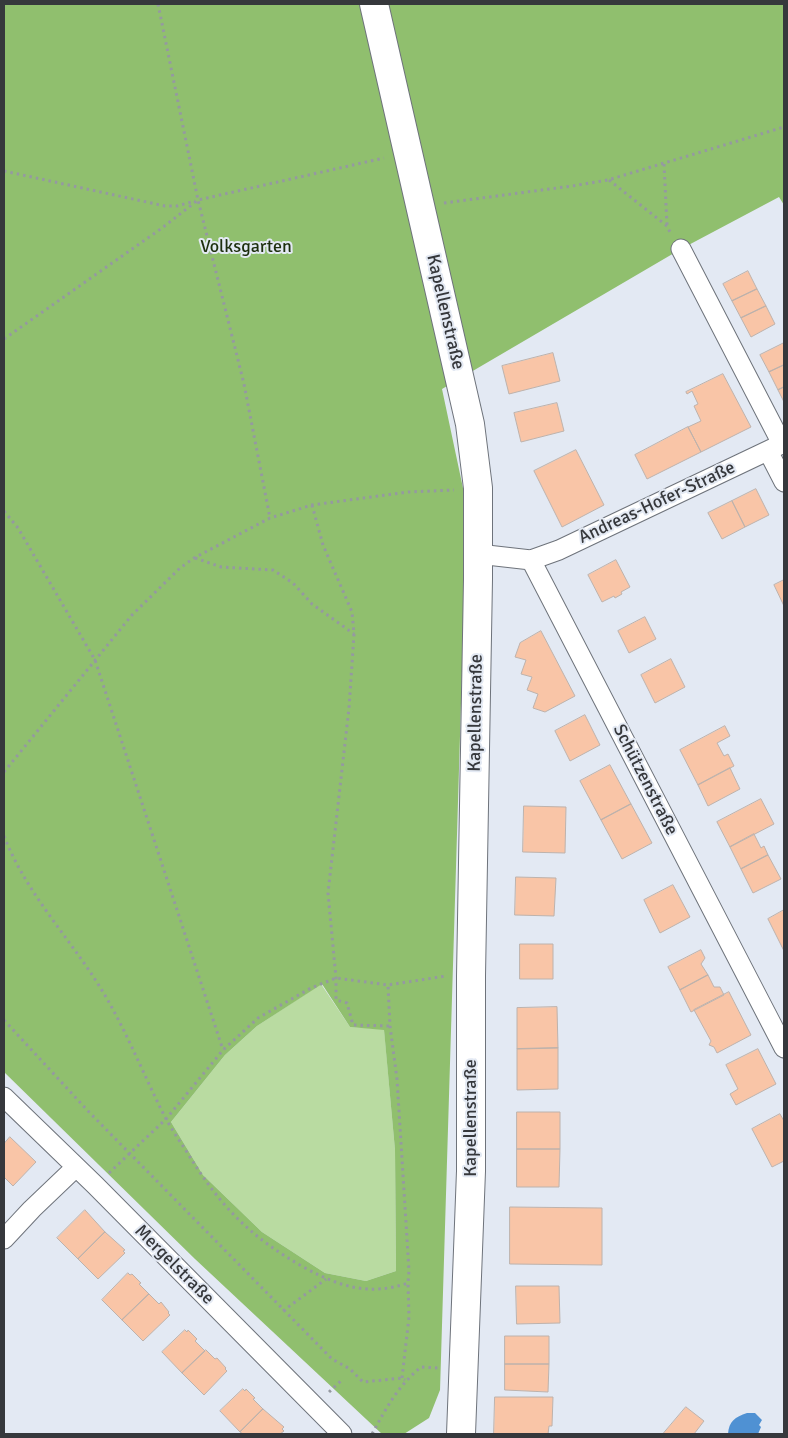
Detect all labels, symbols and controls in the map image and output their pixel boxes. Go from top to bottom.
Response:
park label: Volksgarten [200,236,292,258]
street label: Kapellenstraße [421,252,469,372]
street label: Andreas-Hofer-Straße [575,457,739,549]
street label: Kapellenstraße [464,654,488,772]
street label: Schützenstraße [608,721,682,839]
street label: Kapellenstraße [460,1059,482,1177]
street label: Mergelstraße [130,1221,218,1309]

